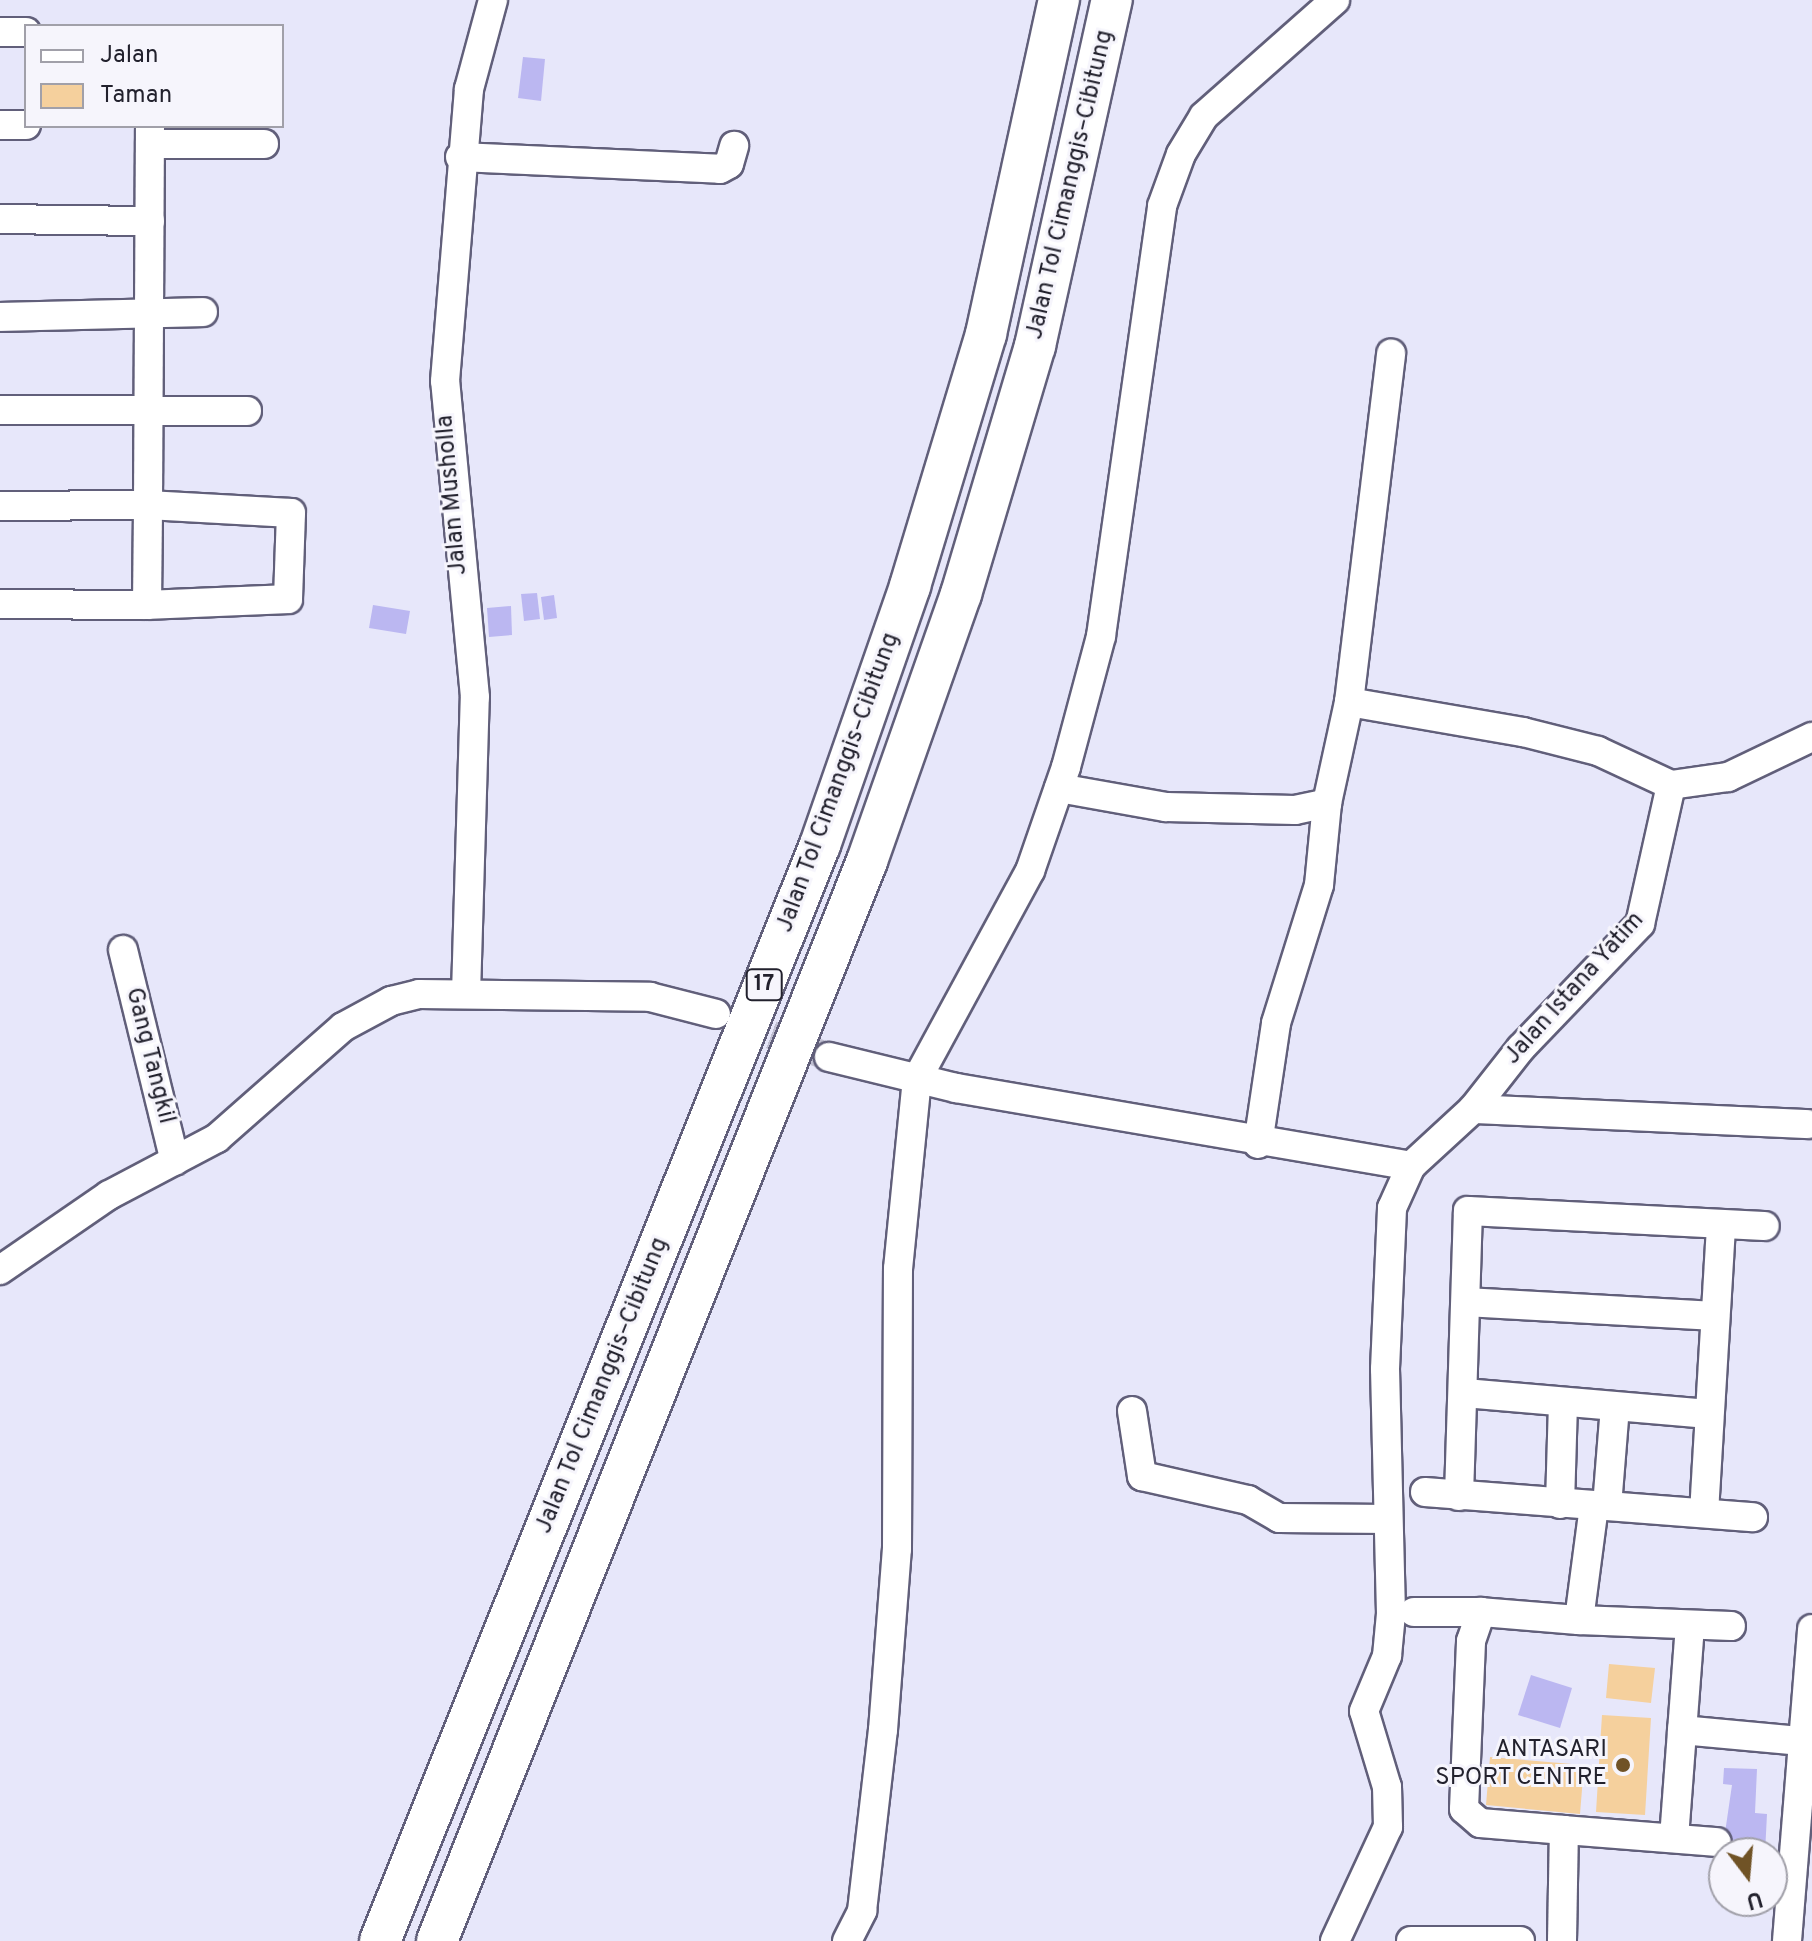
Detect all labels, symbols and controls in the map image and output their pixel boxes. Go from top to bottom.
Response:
legend [24,24,284,128]
street label: Jalan Tol Cimanggis–Cibitung [1021,27,1121,343]
text: Jalan [100,41,158,71]
text: Taman [100,81,172,111]
street label: Jalan Musholla [432,414,474,576]
street label: Jalan Tol Cimanggis–Cibitung [771,629,907,937]
street label: Jalan Istana Yatim [1499,907,1651,1071]
road number: 17 [744,967,784,1003]
street label: Gang Tangkil [118,984,180,1128]
street label: Jalan Tol Cimanggis–Cibitung [530,1233,676,1539]
place label: ANTASARI SPORT CENTRE [1434,1737,1607,1793]
marker: ANTASARI SPORT CENTRE [1614,1756,1632,1774]
north arrow [1708,1837,1788,1917]
text: U [1743,1883,1765,1914]

